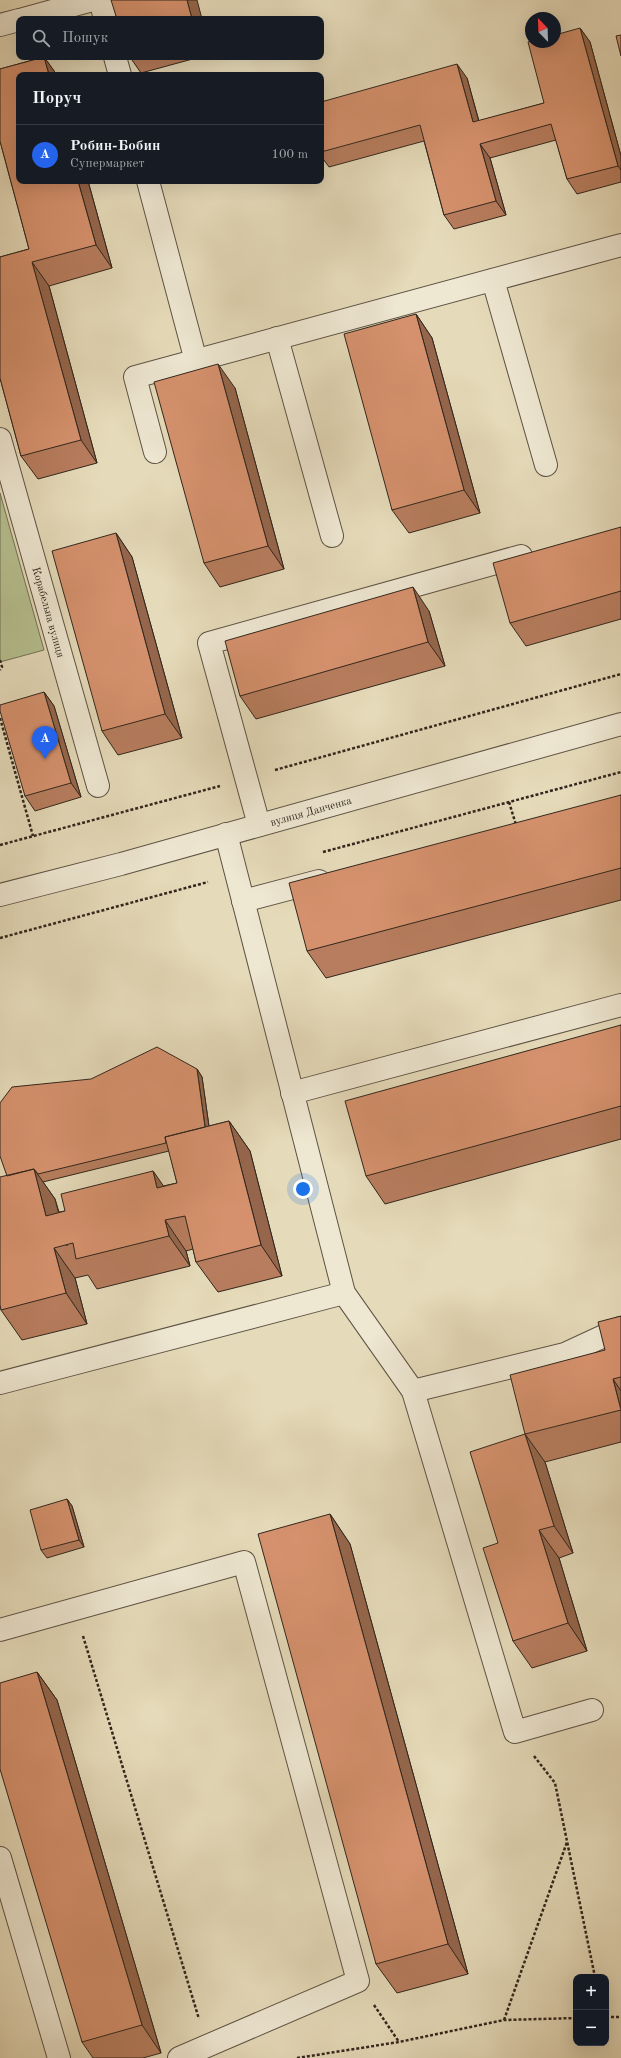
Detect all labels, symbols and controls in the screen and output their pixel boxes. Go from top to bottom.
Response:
north arrow [525,12,561,48]
search box [16,16,324,60]
icon: search [30,27,52,49]
text: Пошук [62,31,108,46]
text: Поруч [32,90,81,107]
text: Робин-Бобин [70,139,161,154]
text: A [40,148,50,161]
text: 100 m [271,148,308,161]
text: Супермаркет [70,157,145,170]
street label: Корабельна вулиця [29,566,66,659]
pin: A [32,726,58,759]
street label: вулиця Данченка [269,796,354,829]
your location [293,1179,313,1199]
map controls [573,1974,609,2046]
button: + [573,1974,609,2010]
button: − [573,2010,609,2046]

